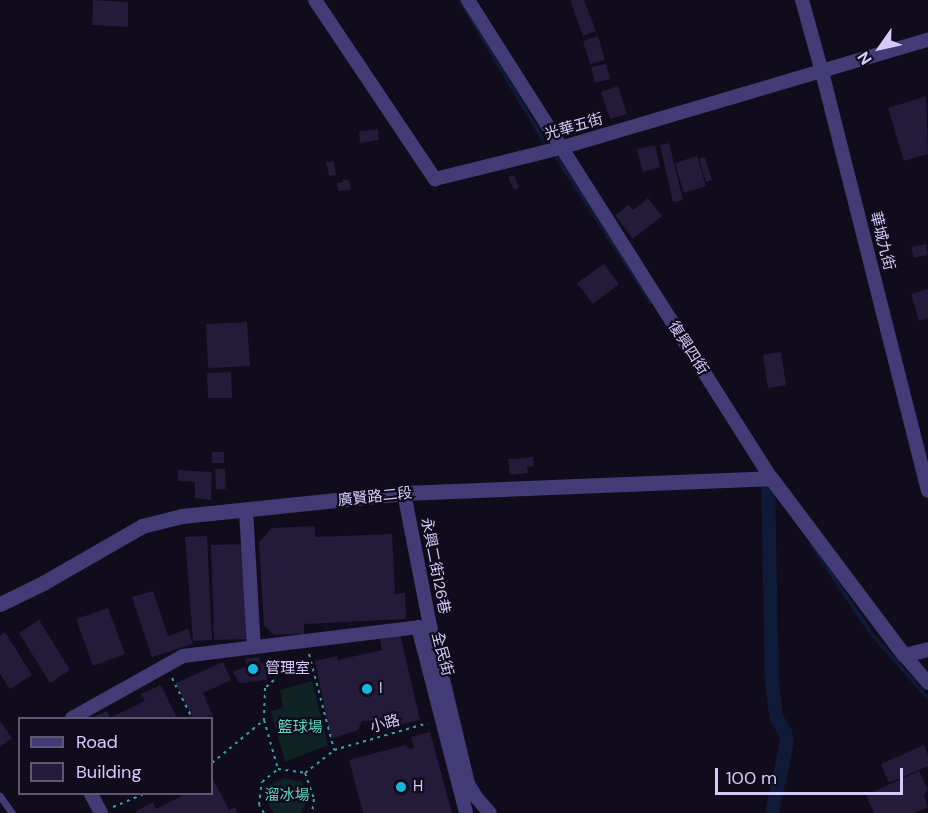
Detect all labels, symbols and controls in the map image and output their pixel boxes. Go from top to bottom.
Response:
north arrow [850,18,910,78]
text: N [853,48,877,69]
street label: 光華五街 [543,110,605,144]
street label: 華城九街 [866,210,898,272]
street label: 復興四街 [664,318,712,378]
street label: 廣賢路二段 [337,484,413,510]
street label: 永興二街126巷 [417,516,453,616]
street label: 全民街 [427,630,457,678]
place label: 管理室 [265,660,310,678]
marker: 管理室 [246,662,260,676]
place label: I [379,680,383,698]
marker: I [360,682,374,696]
street label: 小路 [368,711,402,737]
legend [18,717,213,795]
park label: 籃球場 [278,719,322,737]
text: Road [76,730,118,754]
scale bar [718,756,906,794]
text: Building [76,760,141,784]
text: 100 m [726,766,777,790]
place label: H [413,778,423,796]
marker: H [394,780,408,794]
park label: 溜冰場 [265,787,309,805]

